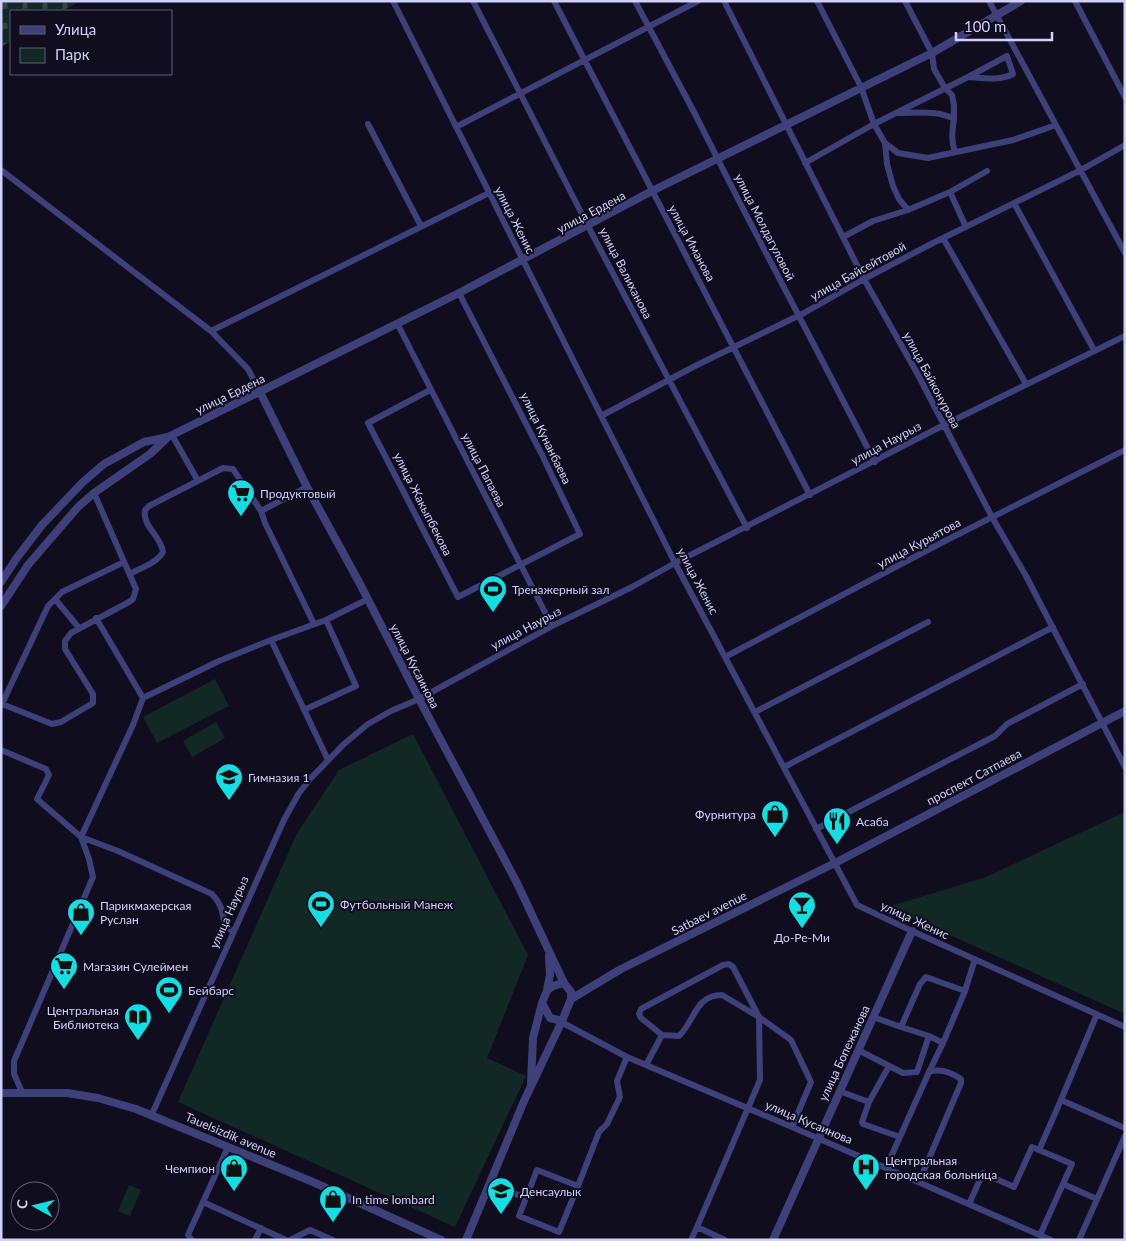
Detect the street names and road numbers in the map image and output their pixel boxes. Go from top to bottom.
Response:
street label: улица Молдагуловой [732,171,798,283]
street label: улица Женис [492,184,539,256]
street label: улица Ердена [554,188,628,236]
street label: улица Иманова [665,202,719,284]
street label: улица Валиханова [596,225,656,321]
street label: улица Байсейтовой [807,238,909,304]
street label: улица Байконурова [900,329,964,431]
street label: улица Ердена [193,371,267,417]
street label: улица Кунанбаева [517,390,575,486]
street label: улица Наурыз [848,418,924,468]
street label: улица Папаева [459,430,509,510]
street label: улица Жакыпбекова [390,450,456,558]
street label: улица Курьятова [875,515,963,571]
street label: улица Женис [674,545,722,617]
street label: улица Наурыз [488,603,564,653]
street label: улица Кусаинова [387,621,443,711]
street label: проспект Сатпаева [924,746,1024,808]
street label: улица Наурыз [206,873,252,951]
street label: Satbaev avenue [669,888,749,938]
street label: улица Женис [878,898,952,942]
street label: улица Бопежанова [815,1003,873,1103]
street label: улица Кусаинова [763,1097,855,1147]
street label: Tauelsizdik avenue [183,1109,279,1161]

